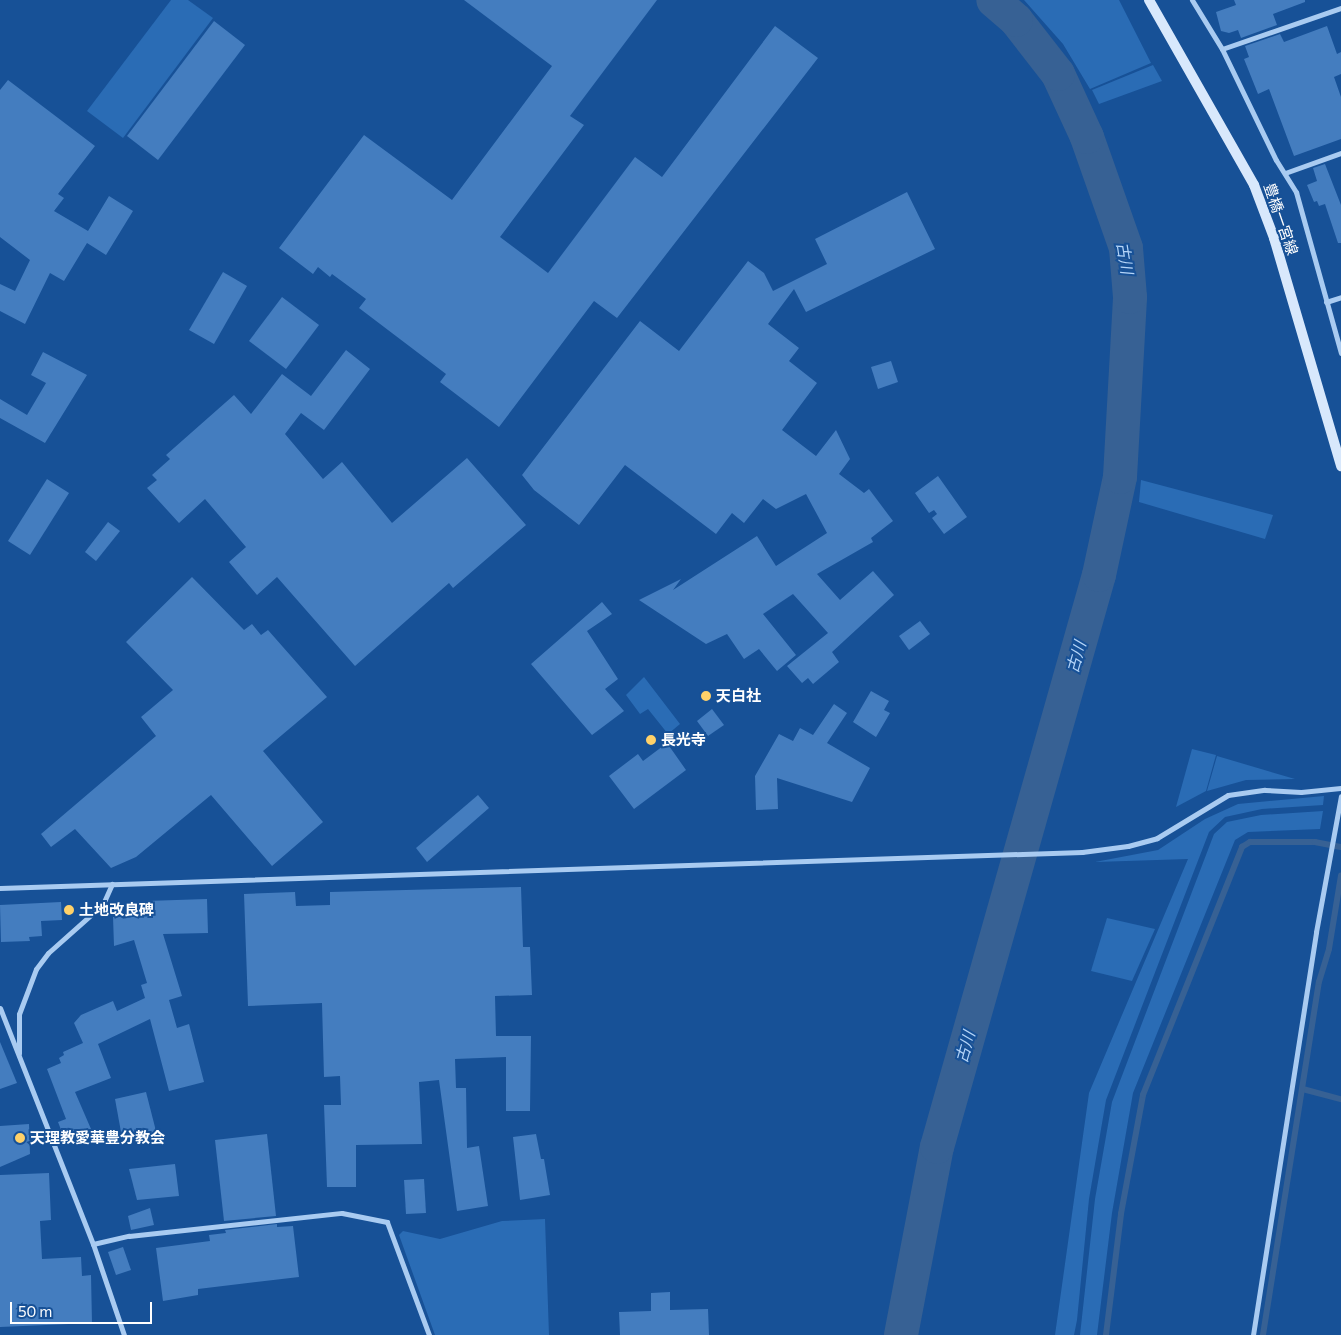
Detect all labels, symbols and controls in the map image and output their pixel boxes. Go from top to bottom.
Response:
street label: 豊橋一宮線 [1260,181,1302,257]
water label: 古川 [1113,241,1137,275]
water label: 古川 [1062,639,1090,675]
place label: 天白社 [716,687,761,705]
marker: 天白社 [700,690,712,702]
place label: 長光寺 [661,731,706,749]
marker: 長光寺 [645,734,657,746]
place label: 土地改良碑 [79,901,154,919]
marker: 土地改良碑 [63,904,75,916]
water label: 古川 [951,1029,979,1065]
place label: 天理教愛華豊分教会 [30,1129,165,1147]
marker: 天理教愛華豊分教会 [14,1132,26,1144]
scale bar [12,1292,155,1324]
text: 50 m [18,1302,52,1320]

